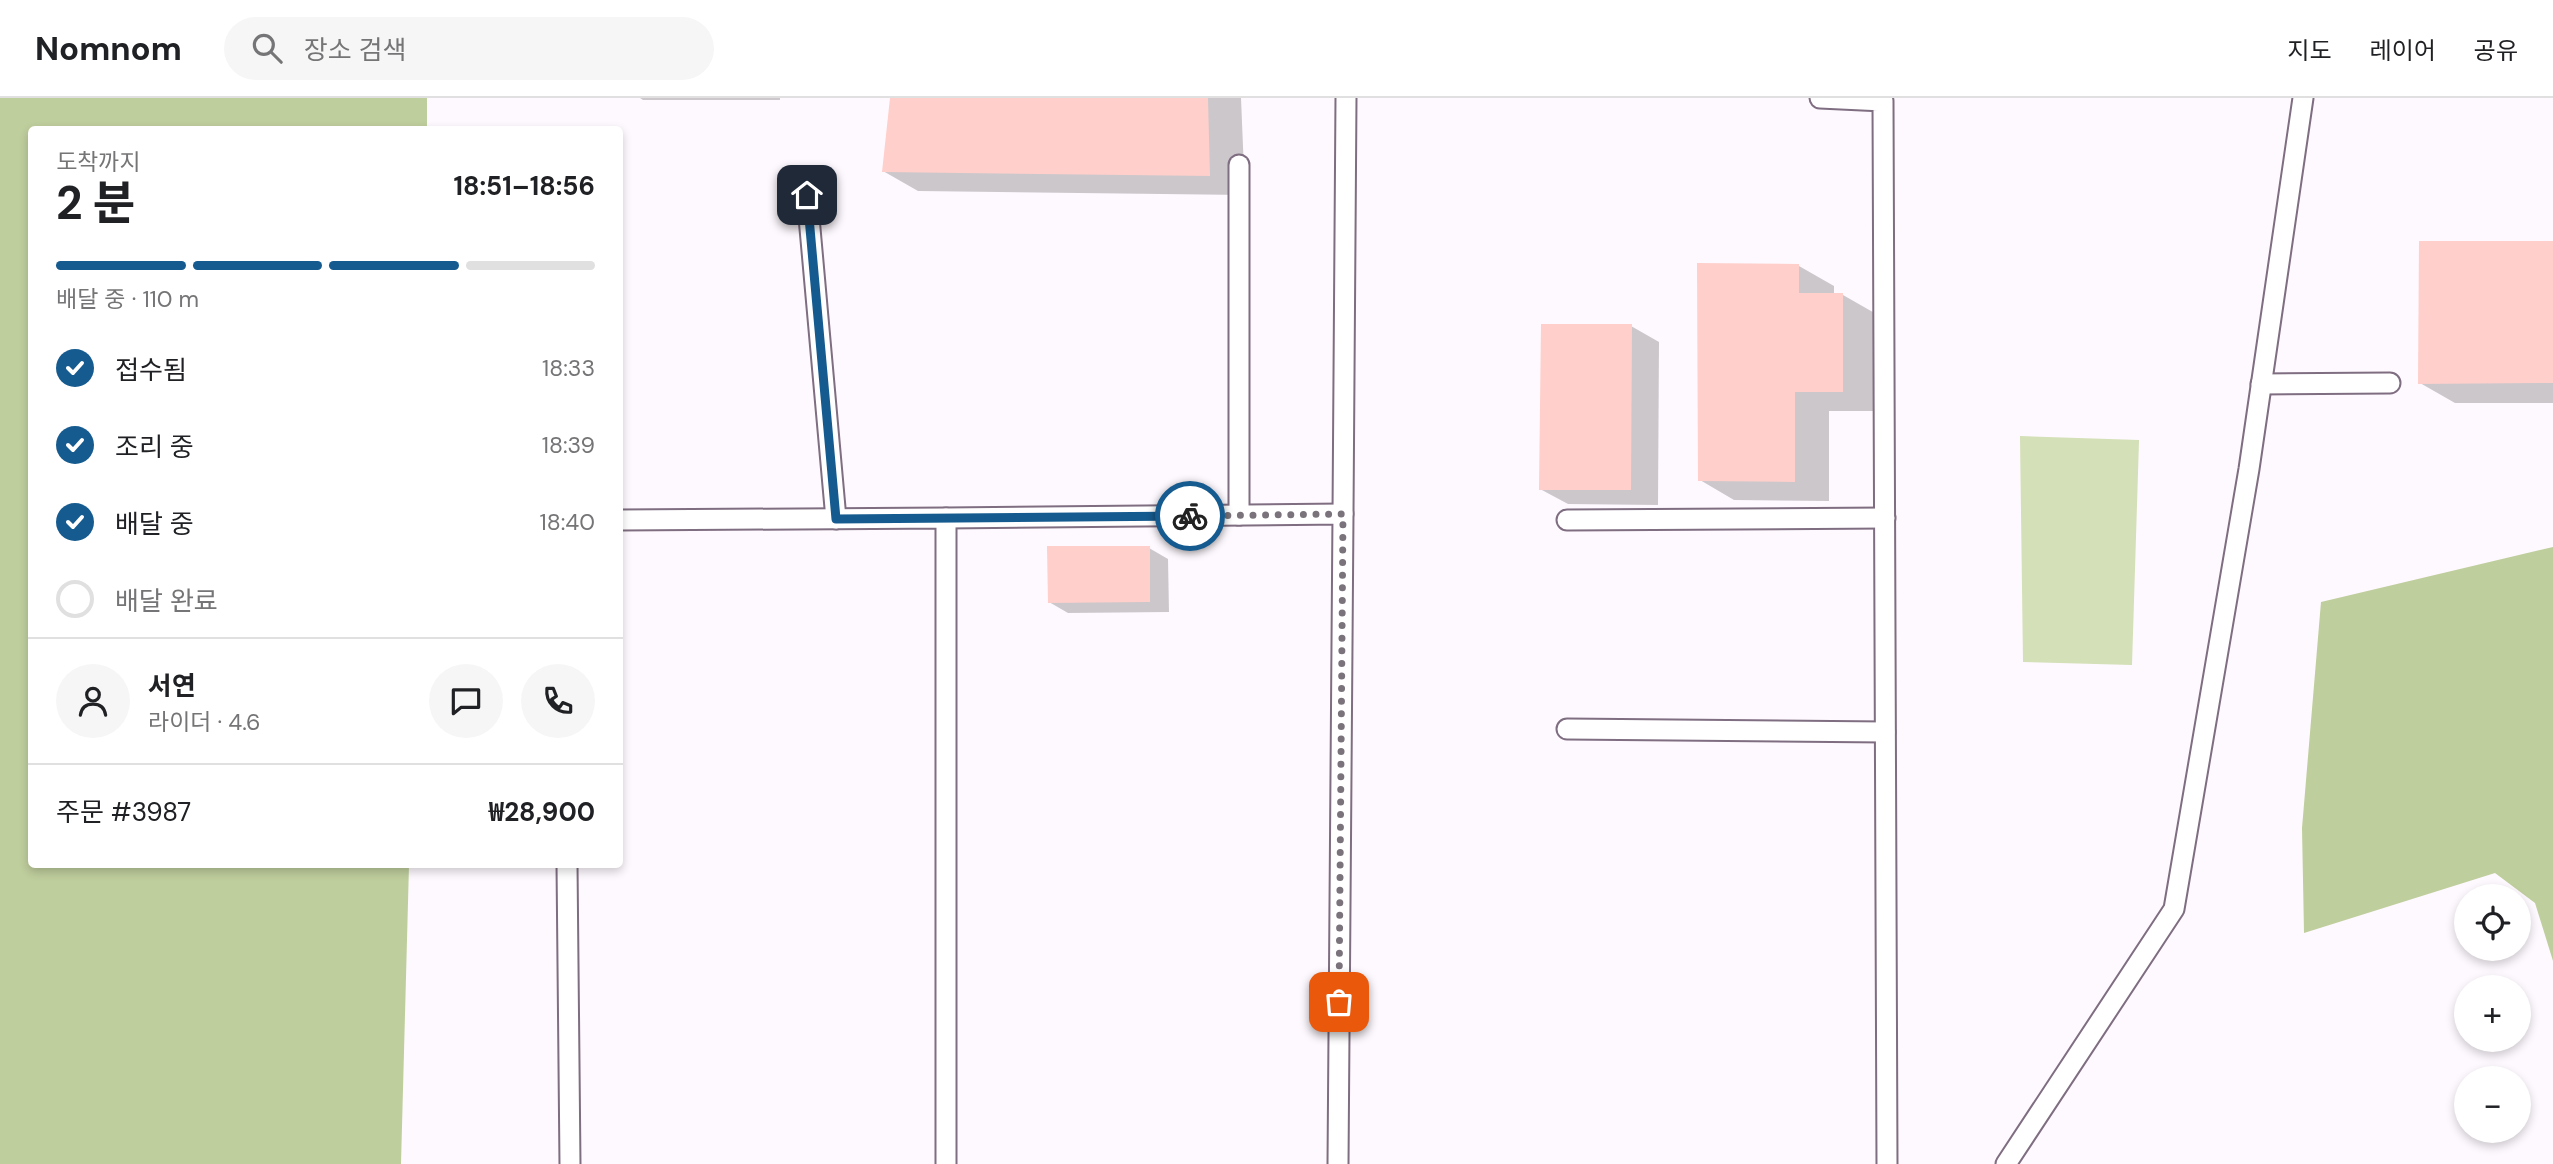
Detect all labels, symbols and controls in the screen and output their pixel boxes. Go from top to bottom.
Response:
search box [224,17,714,80]
text: Nomnom [35,27,182,70]
icon: search [248,29,286,67]
text: 장소 검색 [304,33,406,67]
text: 지도 [2287,35,2332,66]
text: 레이어 [2370,35,2436,66]
text: 공유 [2474,35,2518,66]
text: 도착까지 [56,147,141,177]
pin [777,165,837,225]
text: 18:51–18:56 [454,169,595,203]
text: 2 분 [56,173,136,233]
icon: home [788,176,826,214]
text: 배달 중 · 110 m [56,284,199,314]
icon: check [56,349,94,387]
text: 접수됨 [115,353,187,387]
text: 18:33 [542,353,595,383]
icon: check [56,426,94,464]
text: 조리 중 [115,430,194,464]
text: 18:39 [542,430,595,460]
courier [1155,481,1225,551]
icon: bike [1171,497,1209,535]
icon: check [56,503,94,541]
text: 배달 중 [115,507,194,541]
text: 18:40 [540,507,595,537]
text: 배달 완료 [115,584,218,618]
button: person [56,664,130,738]
button: chat [429,664,503,738]
button: phone [521,664,595,738]
text: 서연 [148,669,196,703]
text: 라이더 · 4.6 [148,707,261,737]
text: 주문 #3987 [56,795,191,829]
text: ₩28,900 [489,795,595,829]
map controls [2454,884,2531,1143]
button: locate [2454,884,2531,961]
pin [1309,972,1369,1032]
button: + [2454,975,2531,1052]
icon: bag [1320,983,1358,1021]
button: − [2454,1066,2531,1143]

